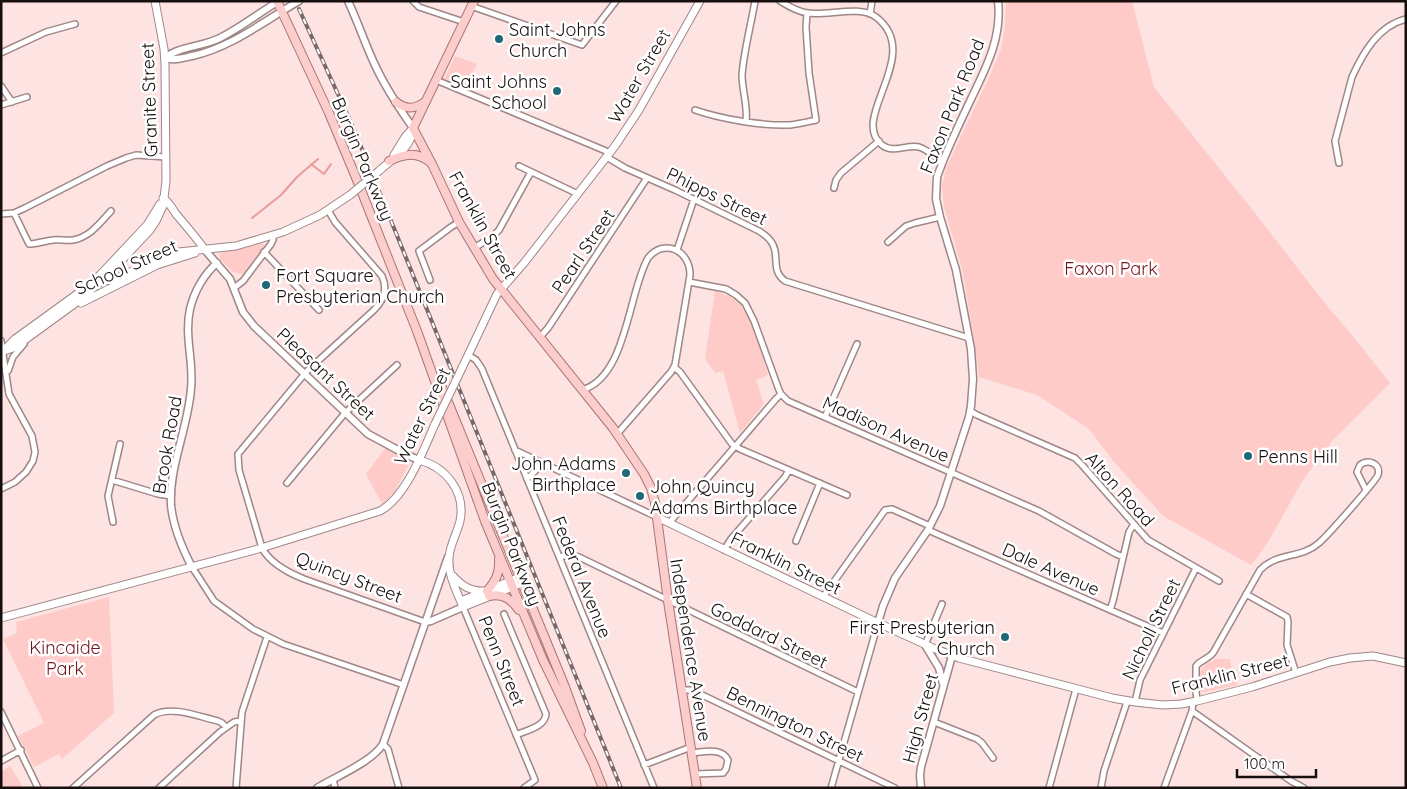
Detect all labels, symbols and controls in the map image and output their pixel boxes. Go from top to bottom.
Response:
place label: Saint Johns Church [509,18,606,62]
street label: Water Street [603,25,675,127]
marker: Saint Johns Church [493,33,505,45]
street label: Faxon Park Road [915,35,989,177]
street label: Granite Street [136,42,162,158]
place label: Saint Johns School [450,70,547,114]
marker: Saint Johns School [551,85,563,97]
street label: Burgin Parkway [327,94,399,224]
street label: Phipps Street [663,162,771,230]
street label: Franklin Street [444,167,522,283]
street label: Pearl Street [546,204,620,298]
street label: School Street [71,234,181,300]
park label: Faxon Park [1064,257,1158,280]
place label: Fort Square Presbyterian Church [276,264,445,308]
marker: Fort Square Presbyterian Church [260,279,272,291]
street label: Pleasant Street [272,323,380,425]
street label: Water Street [389,364,455,468]
street label: Madison Avenue [819,391,953,467]
street label: Brook Road [147,394,187,496]
place label: Penns Hill [1258,445,1338,468]
street label: Alton Road [1080,447,1160,531]
marker: Penns Hill [1242,450,1254,462]
place label: John Adams Birthplace [511,452,616,496]
marker: John Adams Birthplace [620,467,632,479]
place label: John Quincy Adams Birthplace [650,475,798,519]
street label: Burgin Parkway [477,479,547,609]
marker: John Quincy Adams Birthplace [634,490,646,502]
street label: Federal Avenue [547,513,617,641]
street label: Franklin Street [727,526,845,600]
street label: Dale Avenue [999,537,1103,601]
street label: Quincy Street [293,546,405,608]
street label: Independence Avenue [665,557,717,743]
street label: Nicholl Street [1117,575,1185,683]
street label: Goddard Street [707,597,831,673]
street label: Penn Street [473,612,531,710]
place label: First Presbyterian Church [849,616,995,660]
marker: First Presbyterian Church [999,631,1011,643]
park label: Kincaide Park [29,636,101,680]
street label: Franklin Street [1169,648,1291,700]
street label: High Street [897,670,943,766]
street label: Bennington Street [723,681,867,767]
scale bar [1237,746,1316,778]
text: 100 m [1244,754,1285,773]

